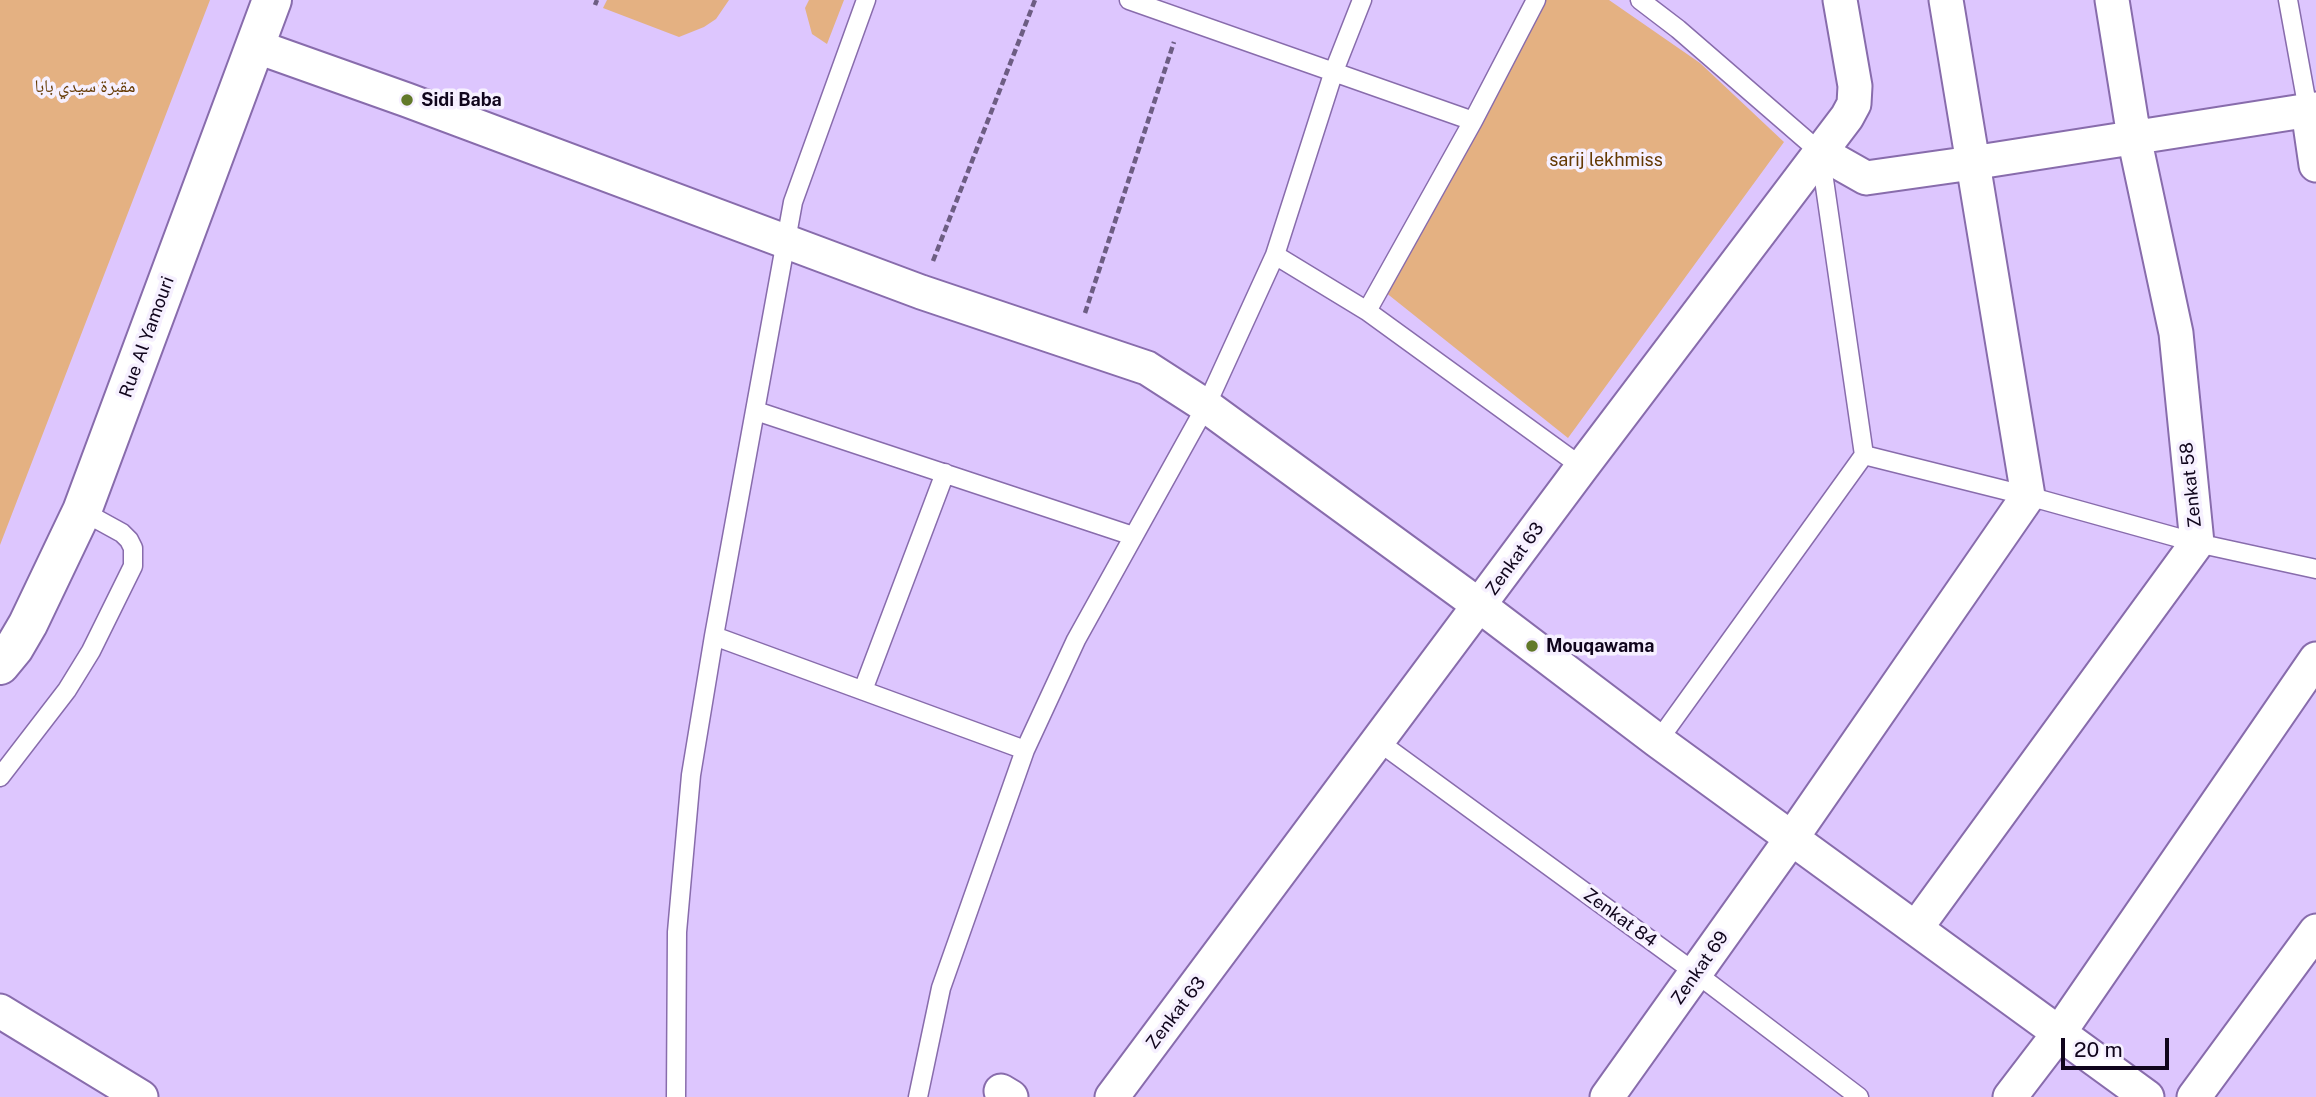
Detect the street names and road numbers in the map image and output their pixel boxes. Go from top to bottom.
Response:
street label: Rue Al Yamouri [115,274,179,400]
street label: Zenkat 58 [2176,441,2206,529]
street label: Zenkat 63 [1481,518,1549,600]
street label: Zenkat 84 [1579,884,1661,952]
street label: Zenkat 69 [1667,927,1733,1009]
street label: Zenkat 63 [1142,973,1210,1053]

